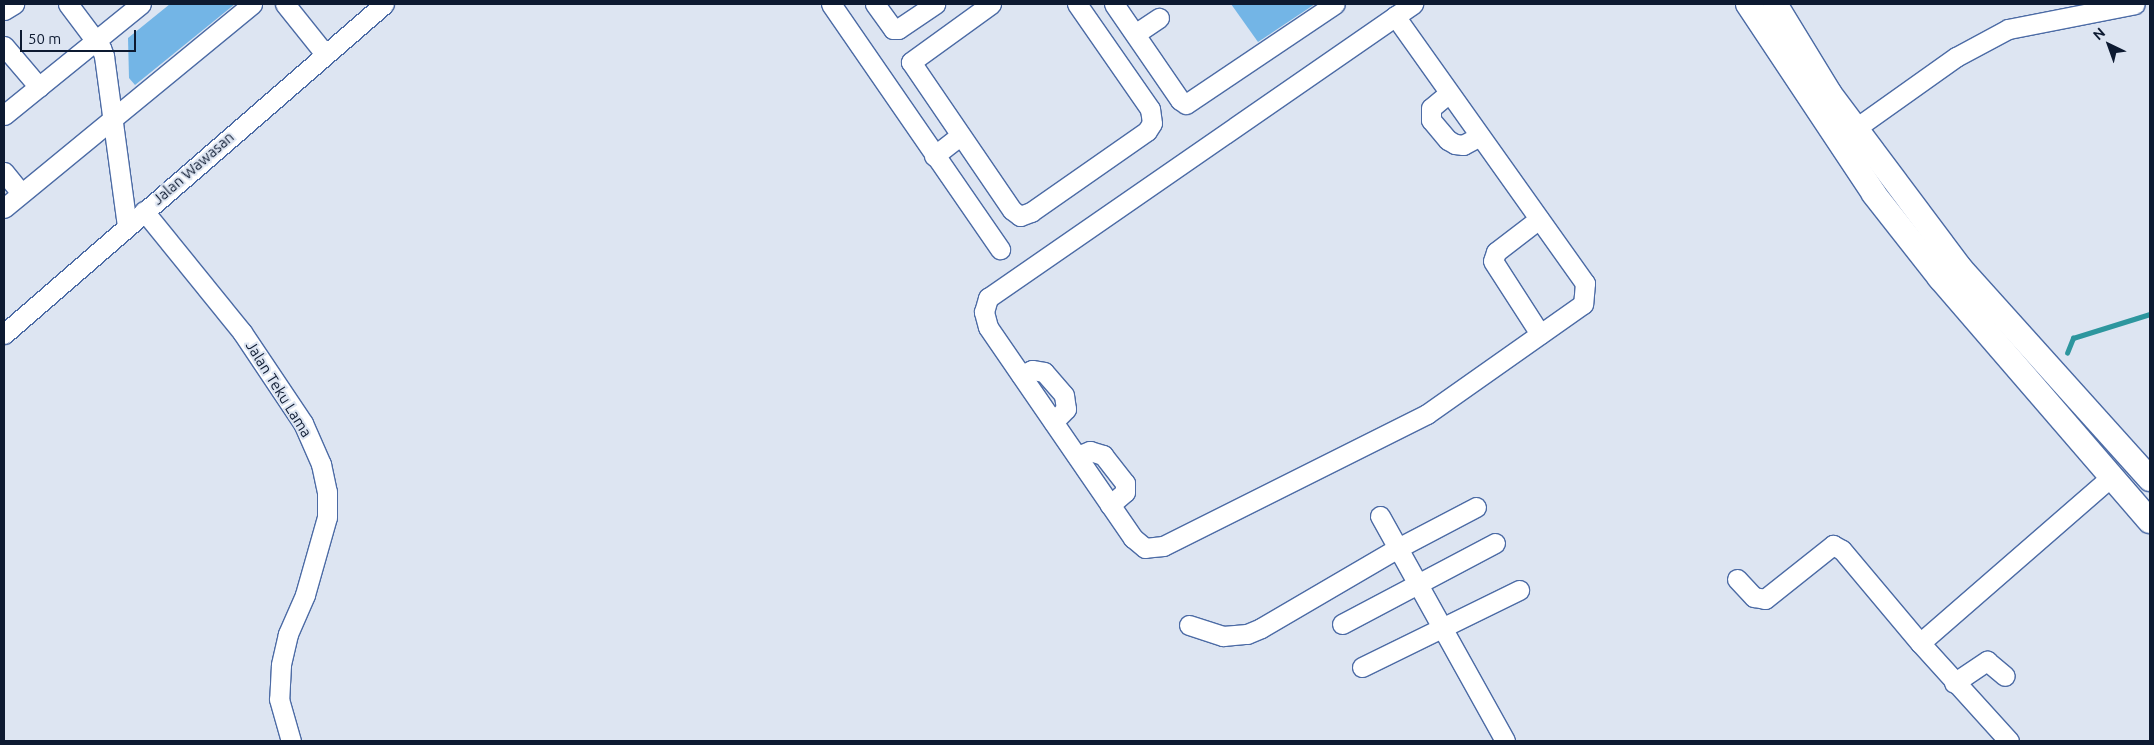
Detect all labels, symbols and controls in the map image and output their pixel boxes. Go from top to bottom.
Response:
scale bar [22,20,139,52]
north arrow [2084,20,2134,70]
text: N [2090,24,2108,43]
text: 50 m [28,30,61,47]
street label: Jalan Wawasan [149,128,237,208]
street label: Jalan Teku Lama [242,337,316,441]

